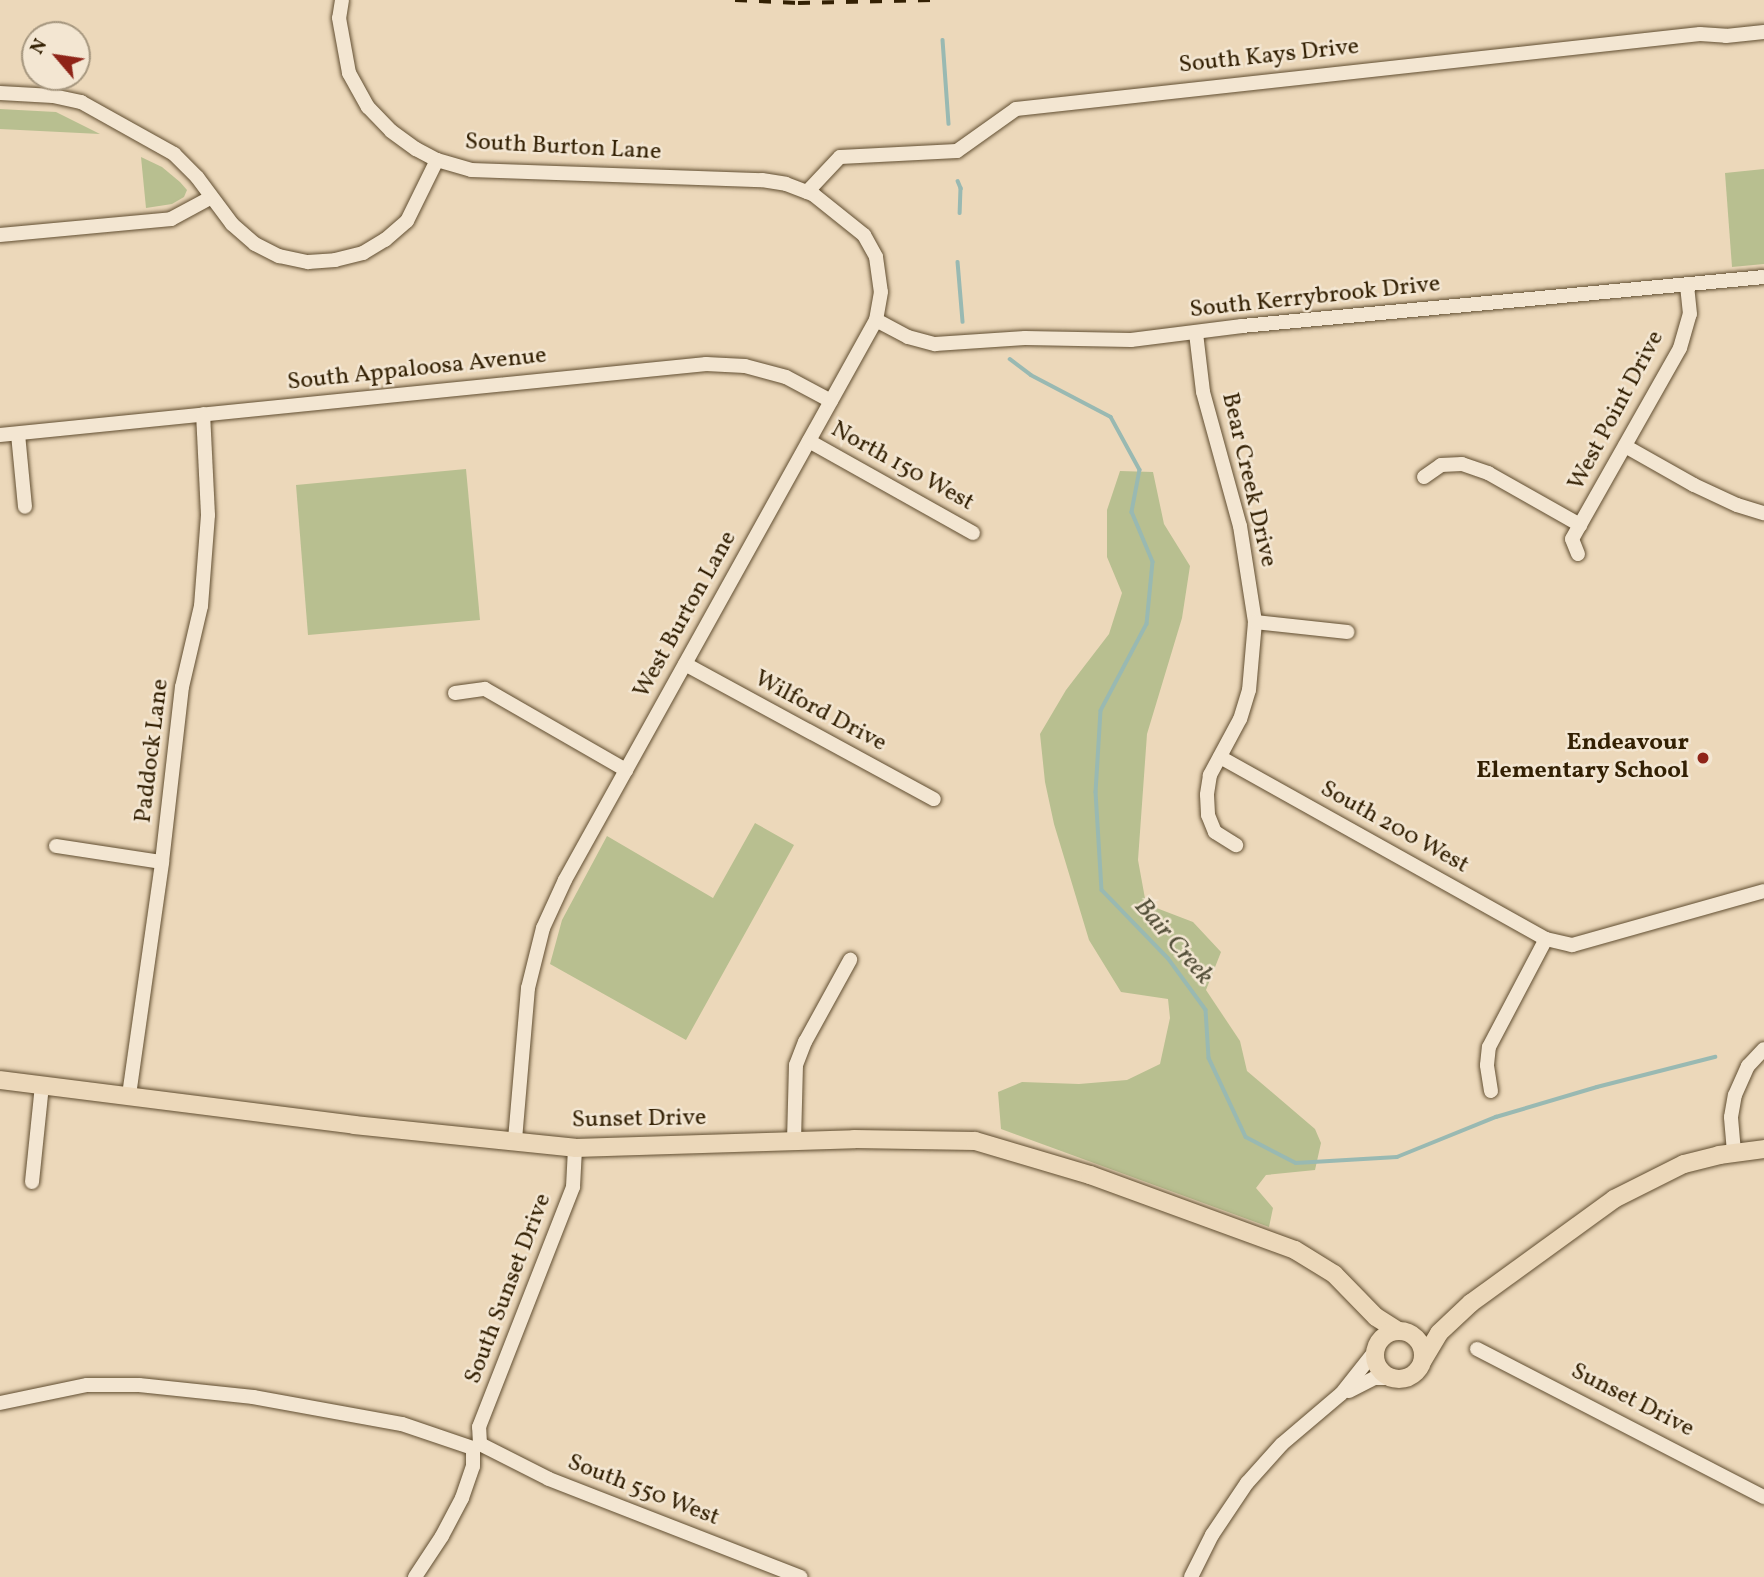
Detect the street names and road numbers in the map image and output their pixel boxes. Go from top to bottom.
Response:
street label: South Kays Drive [1177,33,1361,81]
street label: South Burton Lane [464,128,662,168]
street label: South Kerrybrook Drive [1188,271,1442,325]
street label: West Point Drive [1563,326,1671,496]
street label: South Appaloosa Avenue [286,342,548,398]
street label: Bear Creek Drive [1214,390,1282,570]
street label: North 150 West [825,416,979,518]
street label: West Burton Lane [628,526,744,704]
street label: Wilford Drive [749,665,891,759]
street label: Paddock Lane [130,677,176,825]
street label: South 200 West [1314,775,1474,881]
street label: Sunset Drive [571,1104,707,1136]
street label: South Sunset Drive [459,1190,559,1388]
street label: Sunset Drive [1566,1358,1698,1444]
street label: South 550 West [563,1449,723,1533]

